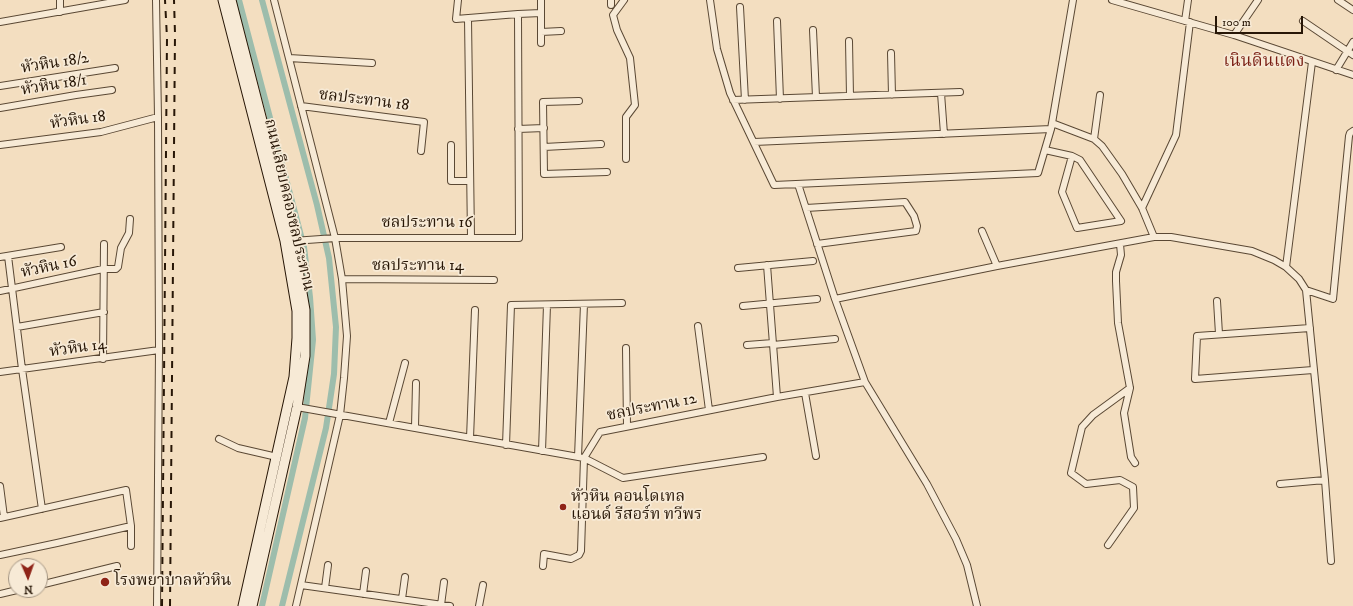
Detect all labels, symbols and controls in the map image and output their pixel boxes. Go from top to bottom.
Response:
scale bar [1217,8,1305,34]
text: 100 m [1222,15,1251,30]
street label: หัวหิน 18/2 [20,49,90,79]
district label: เนินดินแดง [1224,52,1304,72]
street label: หัวหิน 18/1 [20,71,88,101]
street label: ชลประทาน 18 [318,86,410,116]
street label: หัวหิน 18 [49,108,107,134]
street label: ถนนเลียบคลองชลประทาน [259,117,317,293]
street label: ชลประทาน 16 [381,214,473,234]
street label: หัวหิน 16 [19,253,79,283]
street label: ชลประทาน 14 [372,257,464,277]
street label: หัวหิน 14 [48,335,108,363]
street label: ชลประทาน 12 [606,390,698,426]
place label: หัวหิน คอนโดเทล แอนด์ รีสอร์ท ทวีพร [571,488,702,526]
marker: หัวหิน คอนโดเทล แอนด์ รีสอร์ท ทวีพร [558,502,568,512]
north arrow [8,558,48,598]
place label: โรงพยาบาลหัวหิน [114,572,231,592]
marker: โรงพยาบาลหัวหิน [99,576,111,588]
text: N [24,582,33,596]

